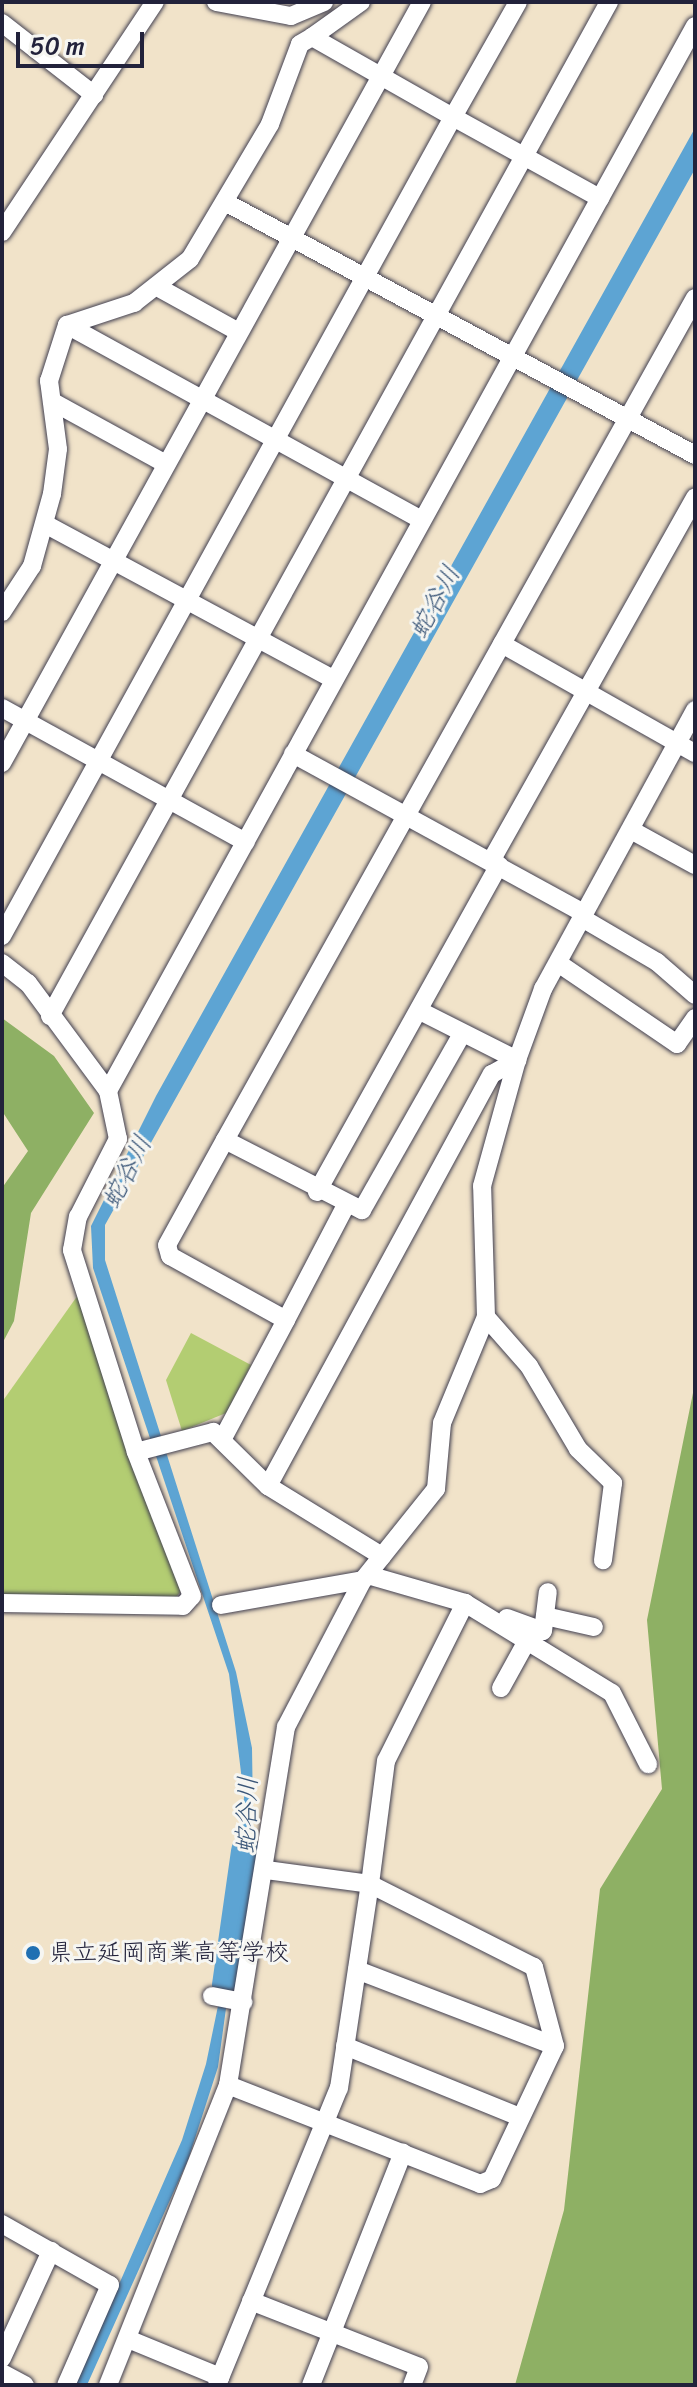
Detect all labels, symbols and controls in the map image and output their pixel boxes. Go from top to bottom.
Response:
scale bar [20,16,148,66]
text: 50 m [30,25,85,67]
water label: 蛇谷川 [403,560,467,644]
water label: 蛇谷川 [95,1130,159,1214]
water label: 蛇谷川 [230,1775,264,1855]
place label: 県立延岡商業高等学校 [49,1939,289,1967]
marker: 県立延岡商業高等学校 [24,1944,42,1962]

